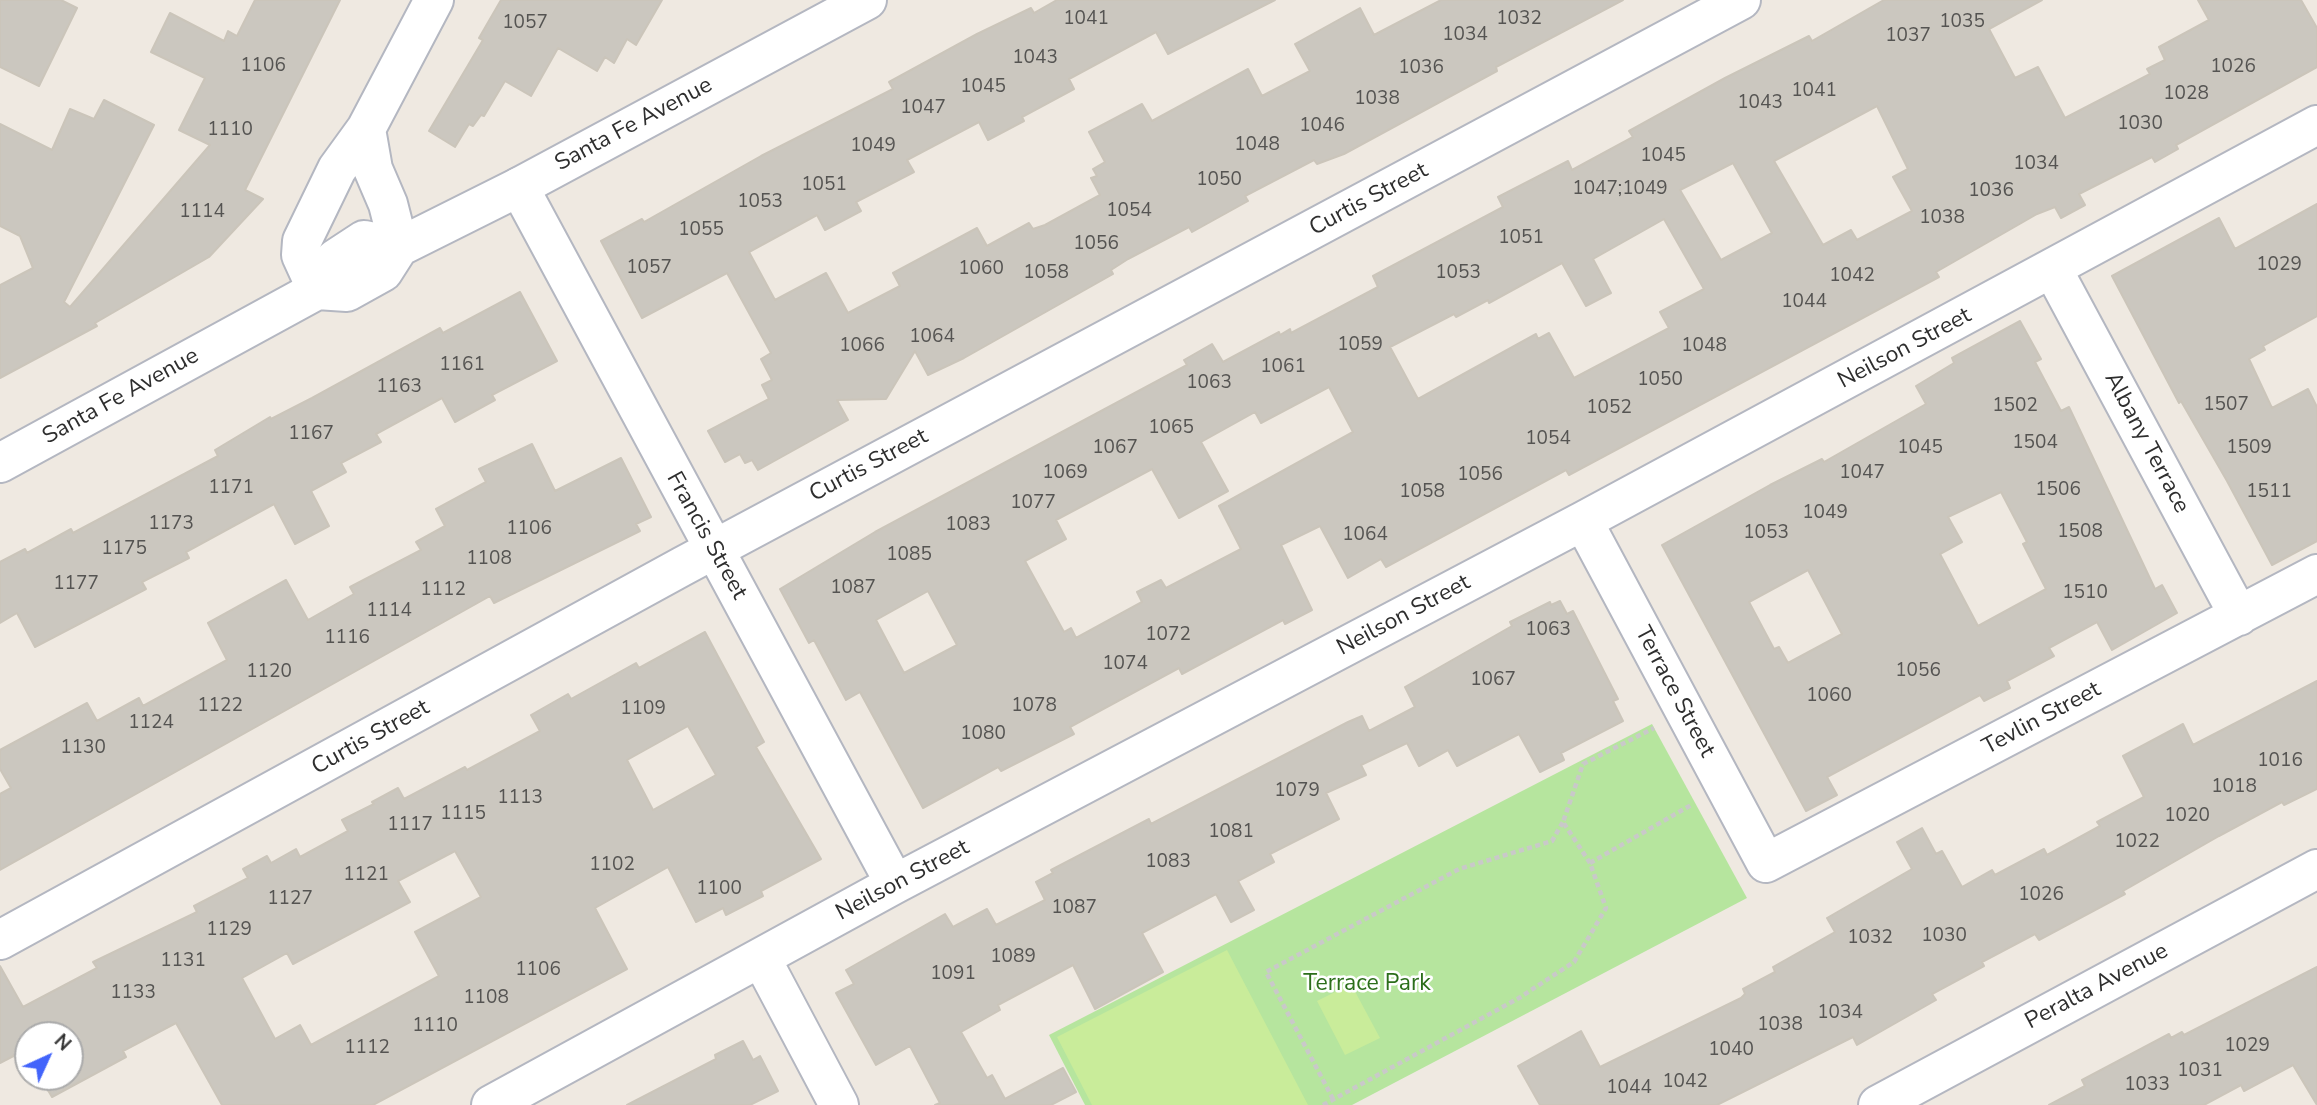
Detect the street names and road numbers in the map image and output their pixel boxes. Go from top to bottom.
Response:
street label: Santa Fe Avenue [551,72,717,178]
street label: Curtis Street [1305,157,1433,243]
street label: Neilson Street [1834,302,1976,396]
street label: Santa Fe Avenue [38,343,204,451]
street label: Albany Terrace [2097,368,2195,518]
street label: Curtis Street [805,423,933,509]
street label: Francis Street [660,467,752,605]
street label: Neilson Street [1333,569,1475,663]
street label: Terrace Street [1628,622,1720,762]
street label: Tevlin Street [1978,676,2106,762]
street label: Curtis Street [307,694,435,782]
street label: Neilson Street [832,834,974,928]
street label: Peralta Avenue [2021,938,2173,1036]

